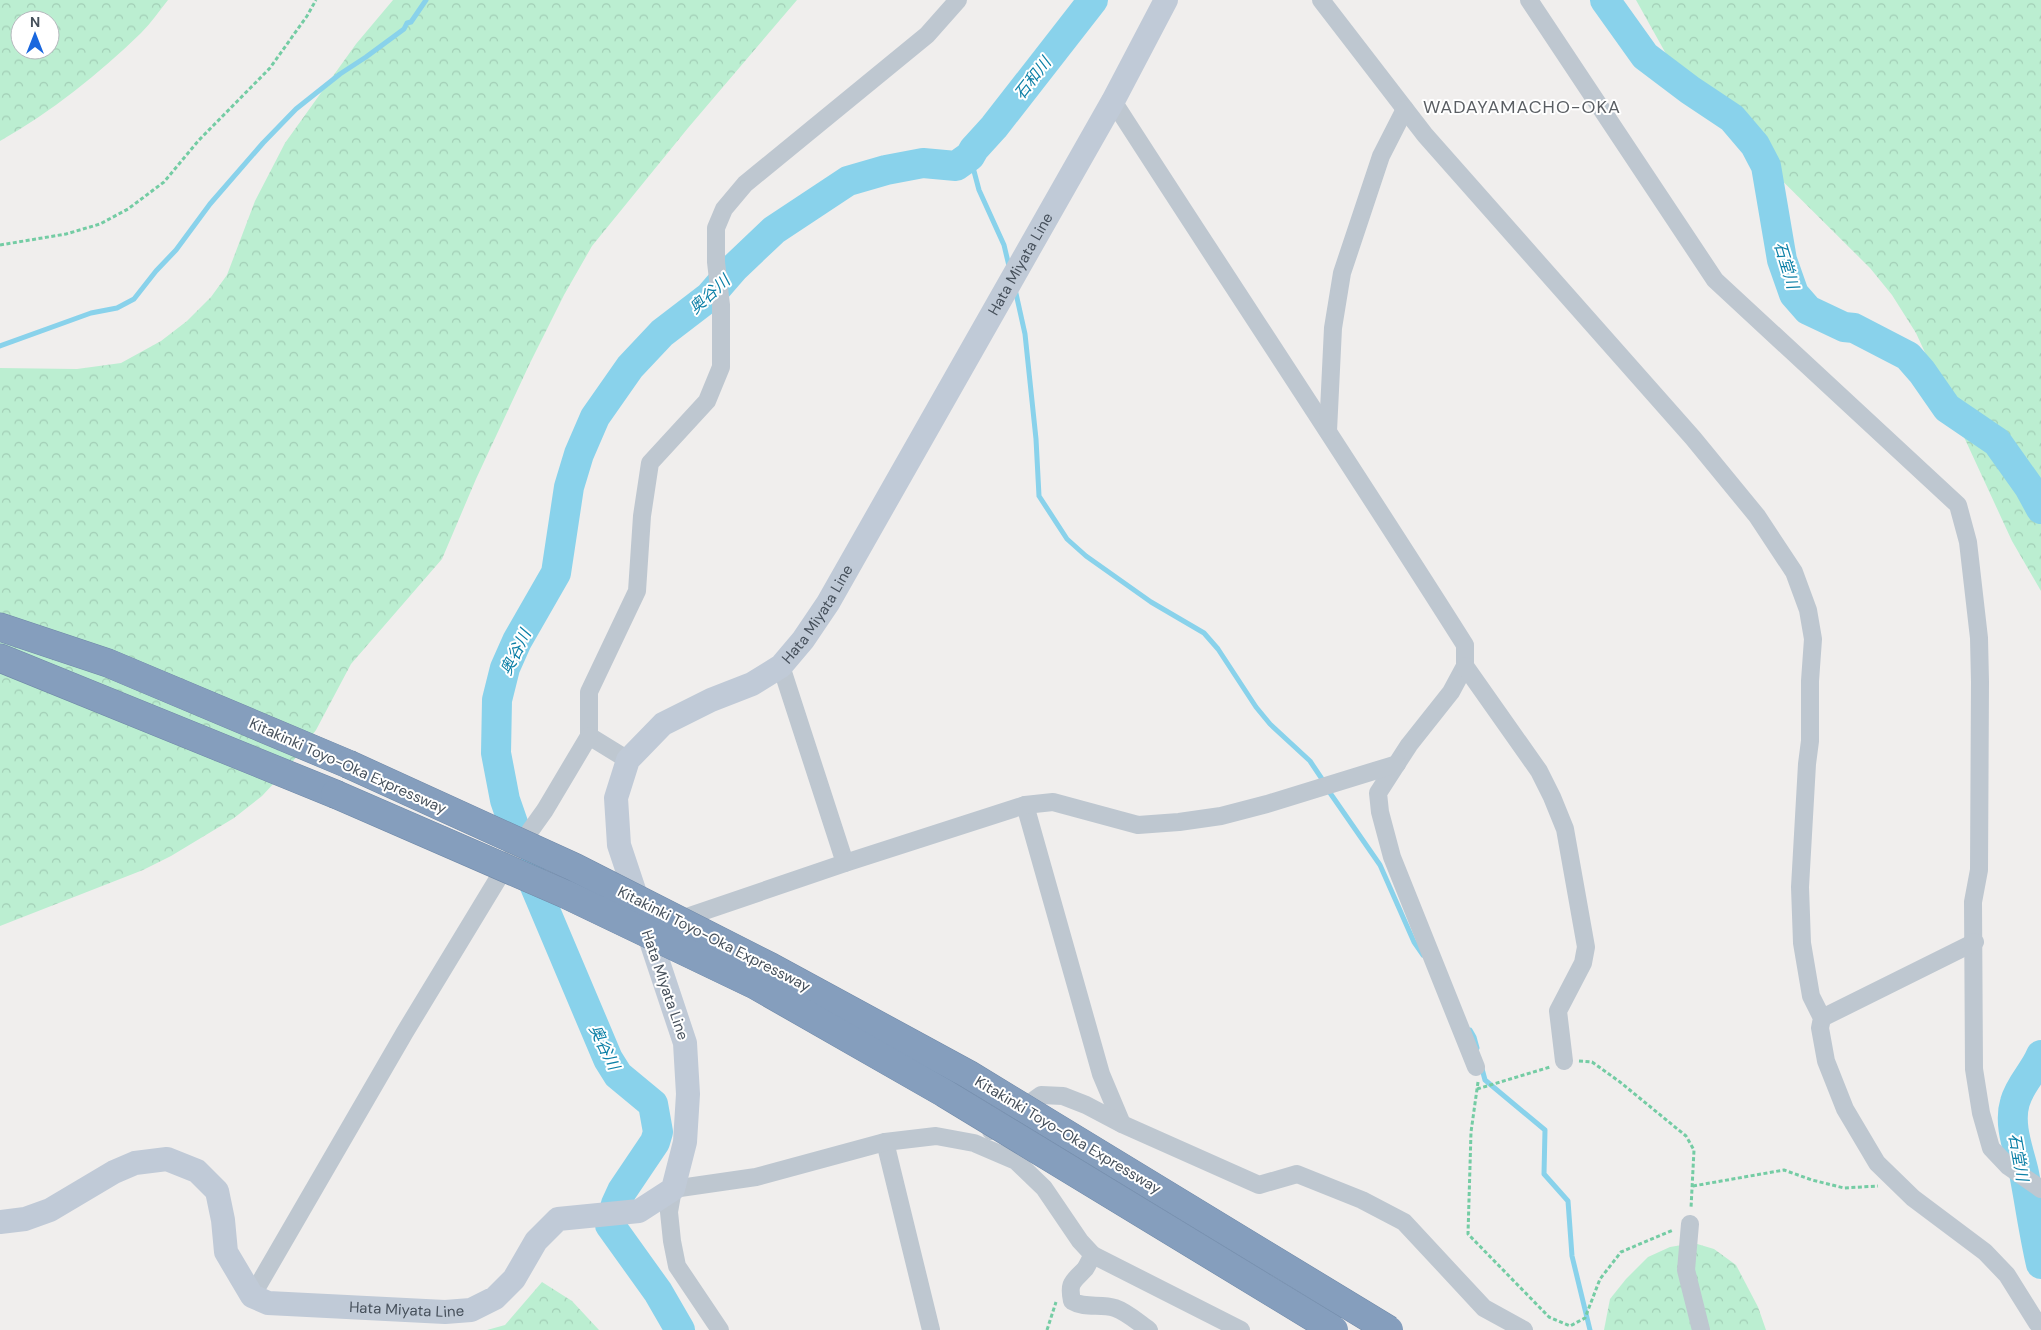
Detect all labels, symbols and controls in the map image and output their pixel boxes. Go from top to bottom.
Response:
north arrow [10,10,60,60]
text: N [30,13,40,31]
water label: 石和川 [1009,51,1057,104]
district label: WADAYAMACHO-OKA [1423,95,1621,119]
street label: Hata Miyata Line [983,209,1058,319]
water label: 石堂川 [1769,239,1804,293]
water label: 奥谷川 [684,269,736,318]
street label: Hata Miyata Line [777,561,858,668]
water label: 奥谷川 [495,624,536,678]
street label: Kitakinki Toyo-Oka Expressway [246,713,450,819]
street label: Kitakinki Toyo-Oka Expressway [614,882,814,997]
street label: Hata Miyata Line [637,927,693,1043]
water label: 奥谷川 [585,1021,625,1075]
street label: Kitakinki Toyo-Oka Expressway [971,1071,1165,1199]
water label: 石堂川 [2004,1132,2033,1185]
street label: Hata Miyata Line [349,1297,465,1322]

